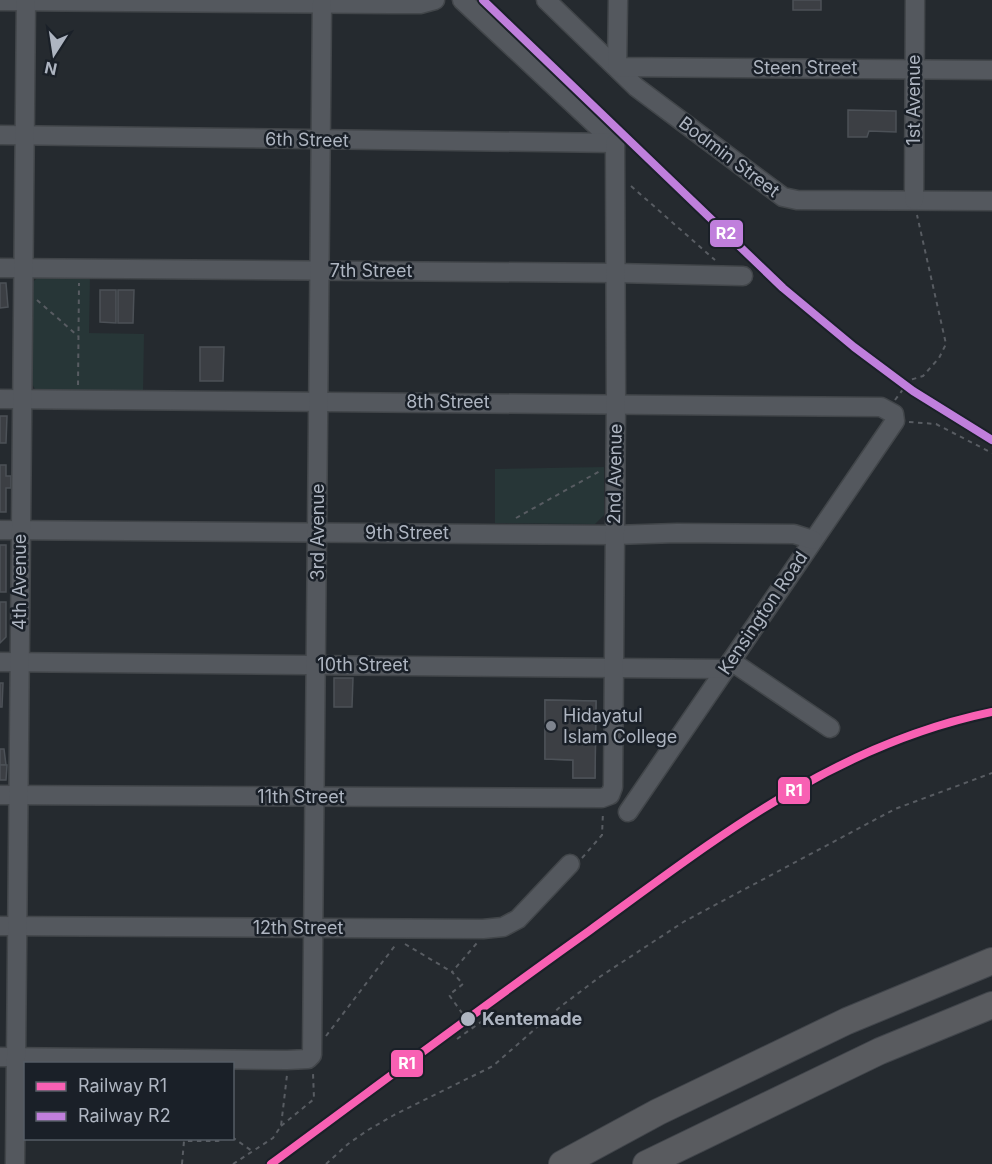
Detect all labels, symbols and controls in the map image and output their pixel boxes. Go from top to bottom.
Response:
north arrow [24,24,84,84]
street label: 1st Avenue [903,54,924,146]
street label: Steen Street [753,57,857,78]
text: N [43,58,59,80]
street label: Bodmin Street [675,112,784,201]
street label: 6th Street [265,128,349,151]
line badge: R2 [709,219,744,248]
text: R2 [716,223,736,243]
street label: 7th Street [330,260,412,281]
street label: 8th Street [406,391,490,412]
street label: 2nd Avenue [603,423,626,525]
street label: 3rd Avenue [307,484,328,580]
street label: 9th Street [365,522,449,543]
street label: 4th Avenue [9,534,30,630]
street label: Kensington Road [714,547,811,678]
street label: 10th Street [317,654,409,675]
place label: Hidayatul Islam College [563,705,677,747]
marker: Hidayatul Islam College [544,719,558,733]
line badge: R1 [777,776,811,805]
text: R1 [785,780,803,800]
street label: 11th Street [257,786,345,807]
street label: 12th Street [253,917,343,938]
place label: Kentemade [482,1008,583,1029]
marker: Kentemade [459,1010,477,1028]
line badge: R1 [390,1049,424,1078]
text: R1 [398,1053,416,1073]
legend [24,1062,234,1140]
text: Railway R1 [78,1075,167,1096]
text: Railway R2 [78,1105,171,1126]

